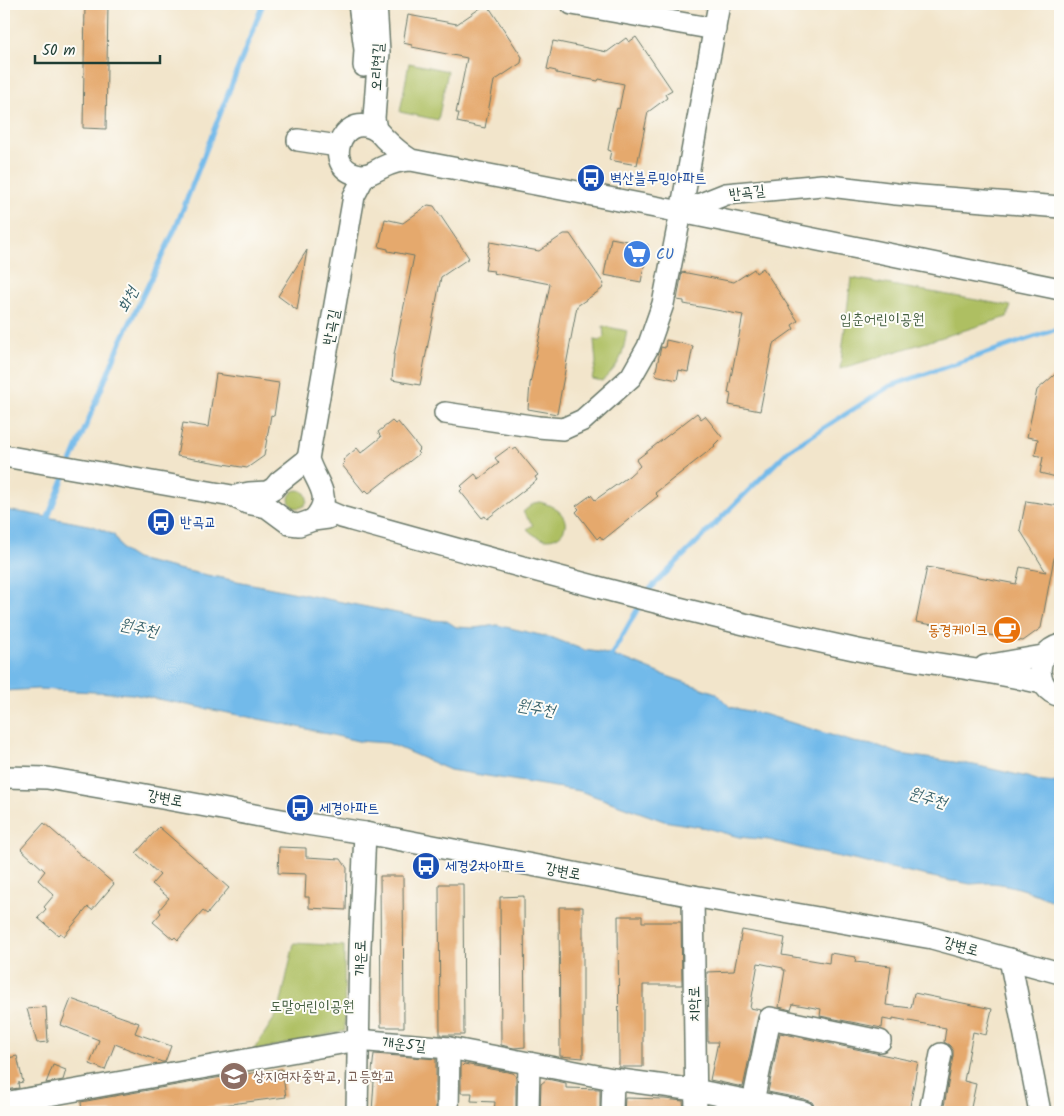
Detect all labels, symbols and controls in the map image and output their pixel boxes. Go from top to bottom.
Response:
scale bar [35,32,160,64]
text: 50 m [42,39,76,63]
street label: 오리현길 [365,42,391,92]
bus stop icon: 벽산블루밍아파트 [576,163,606,193]
place label: 벽산블루밍아파트 [610,167,707,191]
street label: 반곡길 [728,179,767,207]
supermarket icon: CU [622,239,652,269]
place label: CU [656,243,674,267]
water label: 화천 [111,281,146,317]
street label: 반곡길 [317,307,347,347]
park label: 입춘어린이공원 [840,308,924,332]
bus stop icon: 반곡교 [146,507,176,537]
place label: 반곡교 [180,511,216,535]
water label: 원주천 [117,612,162,645]
cafe icon: 동경케이크 [992,615,1022,645]
place label: 동경케이크 [928,619,988,643]
water label: 원주천 [515,693,559,725]
water label: 원주천 [905,781,952,817]
street label: 강변로 [145,784,185,814]
bus stop icon: 세경아파트 [285,793,315,823]
place label: 세경아파트 [319,797,379,821]
bus stop icon: 세경2차아파트 [411,851,441,881]
place label: 세경2차아파트 [445,855,526,879]
street label: 강변로 [543,857,583,887]
street label: 강변로 [940,931,981,963]
street label: 개운로 [349,940,373,976]
street label: 치악로 [683,986,707,1022]
park label: 도말어린이공원 [270,995,354,1019]
street label: 개운5길 [381,1031,427,1059]
school or university icon: 상지여자중학교, 고등학교 [219,1061,249,1091]
place label: 상지여자중학교, 고등학교 [253,1065,395,1089]

